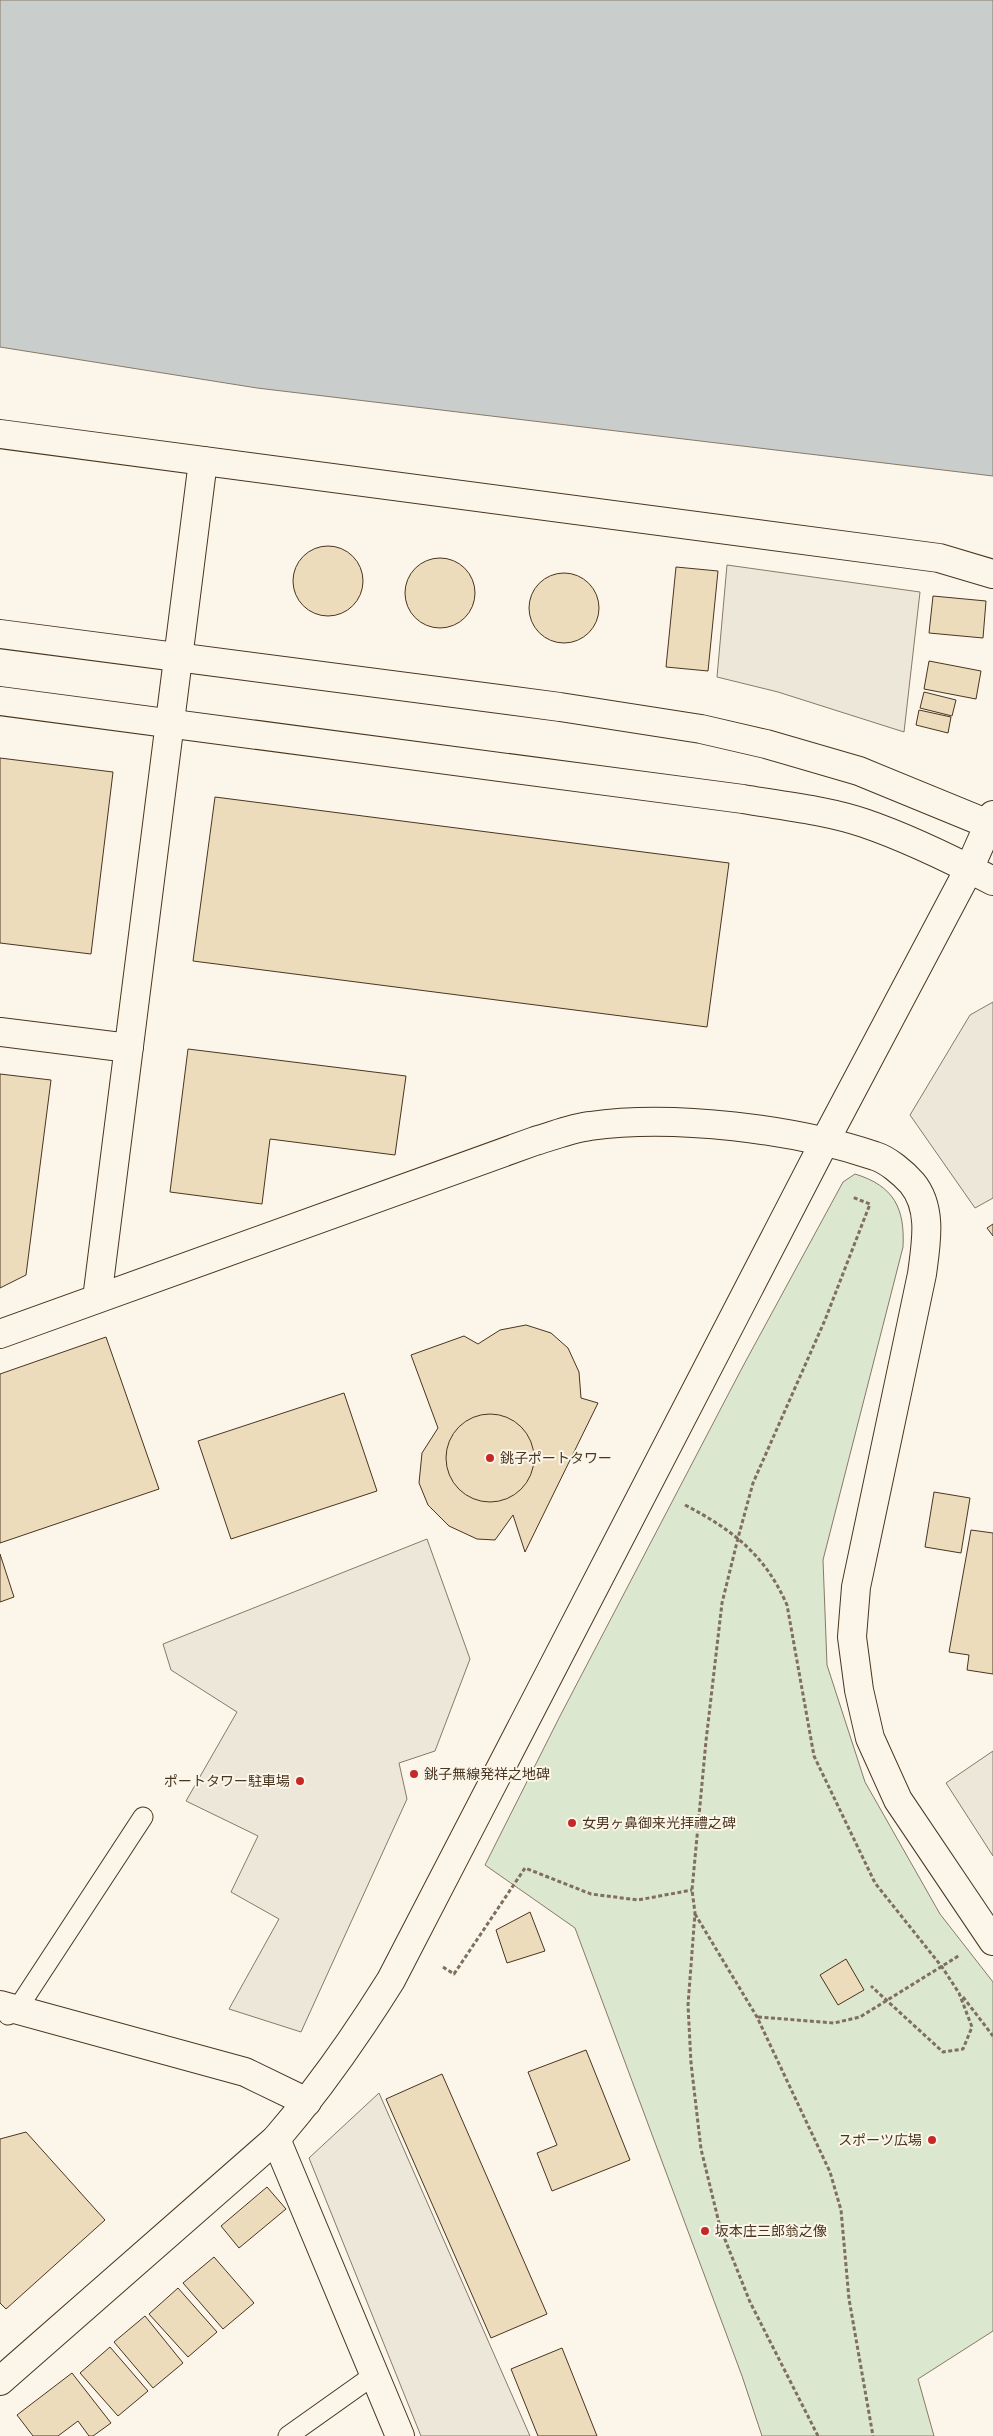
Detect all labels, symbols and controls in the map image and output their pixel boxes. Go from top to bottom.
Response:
place label: 銚子ポートタワー [500,1450,612,1467]
marker: 銚子ポートタワー [484,1452,496,1464]
place label: 銚子無線発祥之地碑 [424,1766,550,1783]
marker: 銚子無線発祥之地碑 [408,1768,420,1780]
place label: ポートタワー駐車場 [164,1773,290,1790]
marker: ポートタワー駐車場 [294,1775,306,1787]
place label: 女男ヶ鼻御来光拝禮之碑 [582,1815,736,1832]
marker: 女男ヶ鼻御来光拝禮之碑 [566,1817,578,1829]
place label: スポーツ広場 [838,2132,922,2149]
marker: スポーツ広場 [926,2134,938,2146]
place label: 坂本庄三郎翁之像 [715,2223,827,2240]
marker: 坂本庄三郎翁之像 [699,2225,711,2237]

